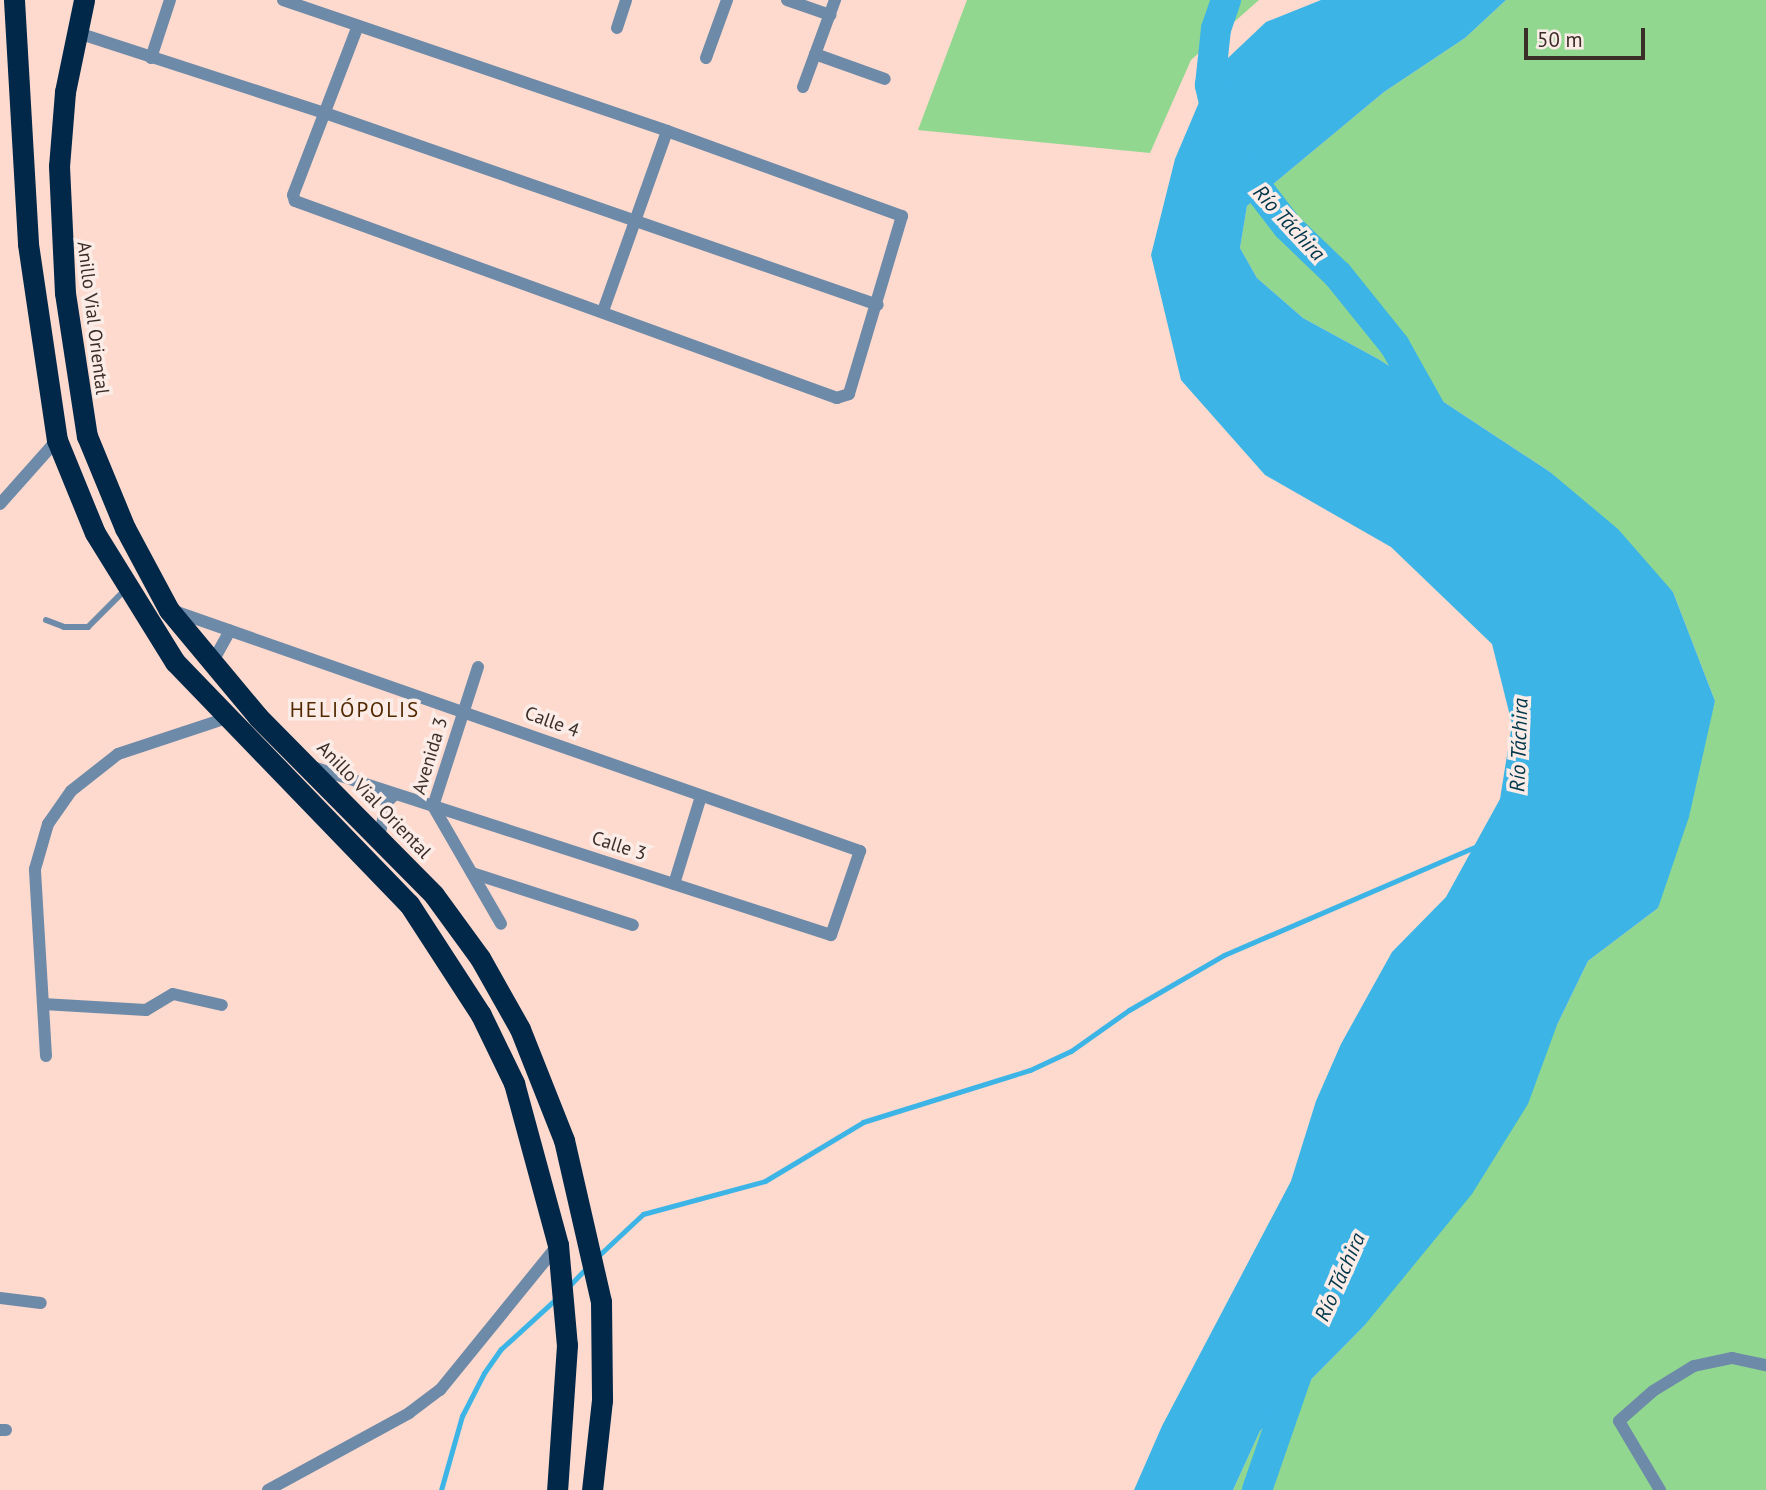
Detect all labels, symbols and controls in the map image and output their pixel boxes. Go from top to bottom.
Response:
scale bar [1528,14,1649,58]
text: 50 m [1537,26,1583,53]
water label: Río Táchira [1248,180,1330,266]
street label: Anillo Vial Oriental [72,240,114,396]
district label: HELIÓPOLIS [291,697,419,723]
water label: Río Táchira [1505,697,1533,793]
street label: Calle 4 [522,702,582,742]
street label: Avenida 3 [407,715,453,797]
street label: Anillo Vial Oriental [312,736,436,864]
street label: Calle 3 [589,826,649,866]
water label: Río Táchira [1309,1229,1371,1325]

